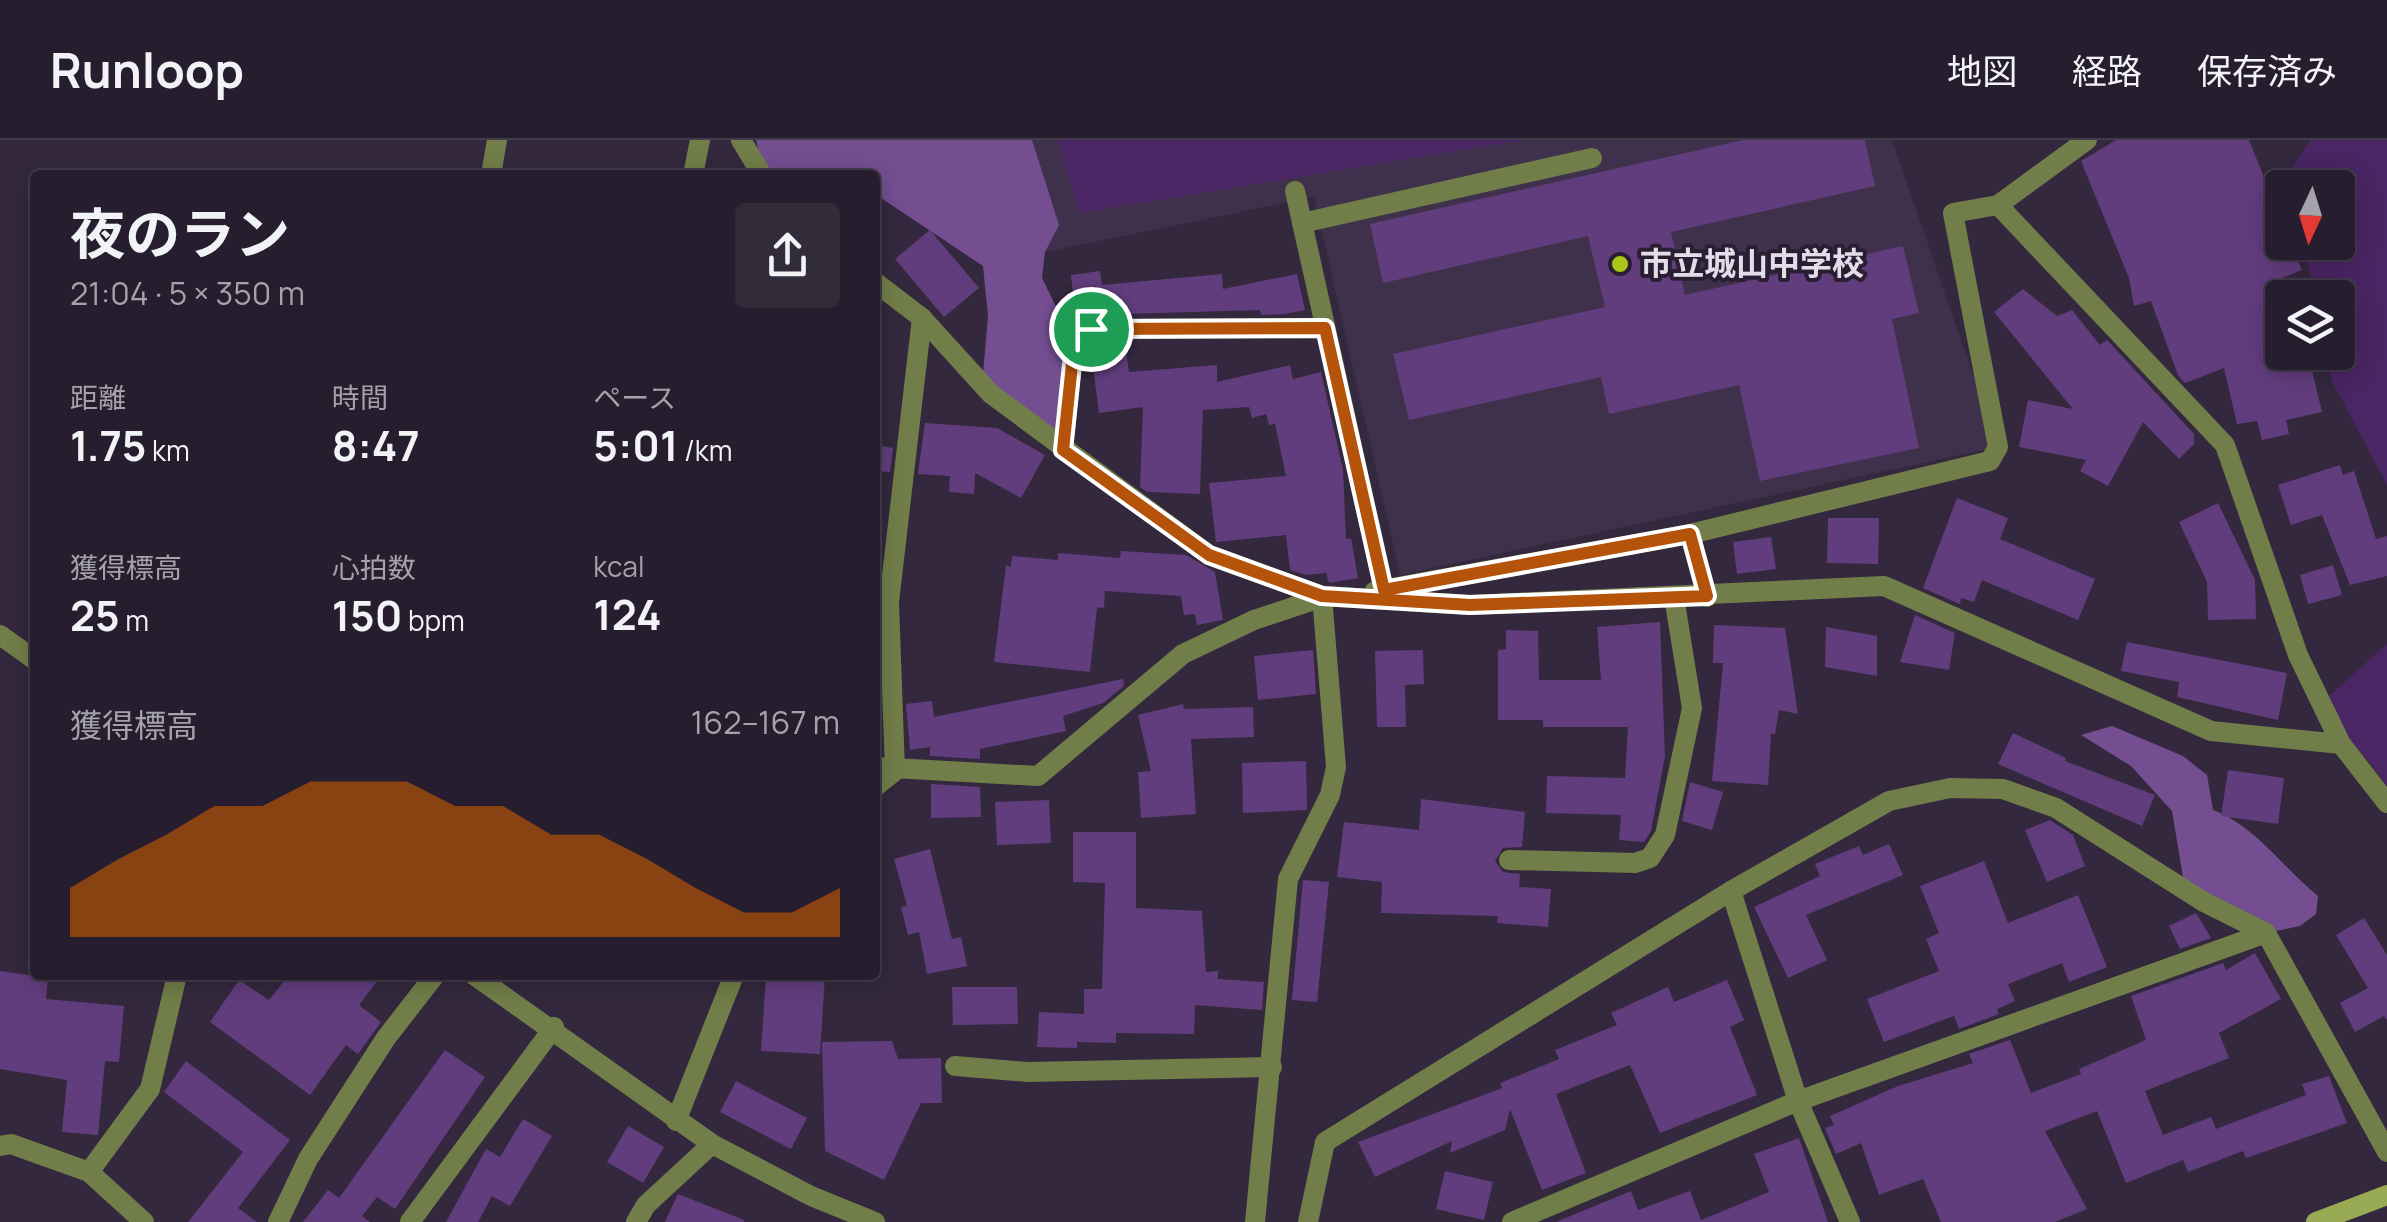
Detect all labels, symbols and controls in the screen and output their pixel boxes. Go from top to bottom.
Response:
text: Runloop [50,37,244,102]
text: 地図 [1947,47,2017,95]
text: 経路 [2072,47,2142,95]
text: 保存済み [2197,47,2337,95]
north arrow [2265,170,2355,260]
map controls [2265,170,2355,370]
text: 夜のラン [70,195,290,271]
button: share [735,203,840,308]
place label: 市立城山中学校 [1640,241,1864,285]
marker: 市立城山中学校 [1609,253,1631,275]
text: 21:04 · 5 × 350 m [70,271,305,315]
button: layers [2265,280,2355,370]
pin [1049,287,1134,372]
icon: arrive [1064,302,1119,357]
text: 距離 [70,378,126,416]
text: 時間 [332,378,388,416]
text: ペース [593,378,676,416]
text: 1.75 [70,416,146,474]
text: 8:47 [332,416,420,474]
text: 5:01 [593,416,678,474]
text: km [146,431,190,469]
text: /km [678,431,732,469]
text: kcal [593,547,644,585]
text: 獲得標高 [70,548,182,586]
text: 心拍数 [332,548,416,586]
text: 124 [593,585,661,643]
text: 25 [70,586,120,644]
text: 150 [332,586,402,644]
text: m [120,601,149,639]
text: bpm [402,601,465,639]
text: 162–167 m [691,700,840,744]
text: 獲得標高 [70,703,198,747]

